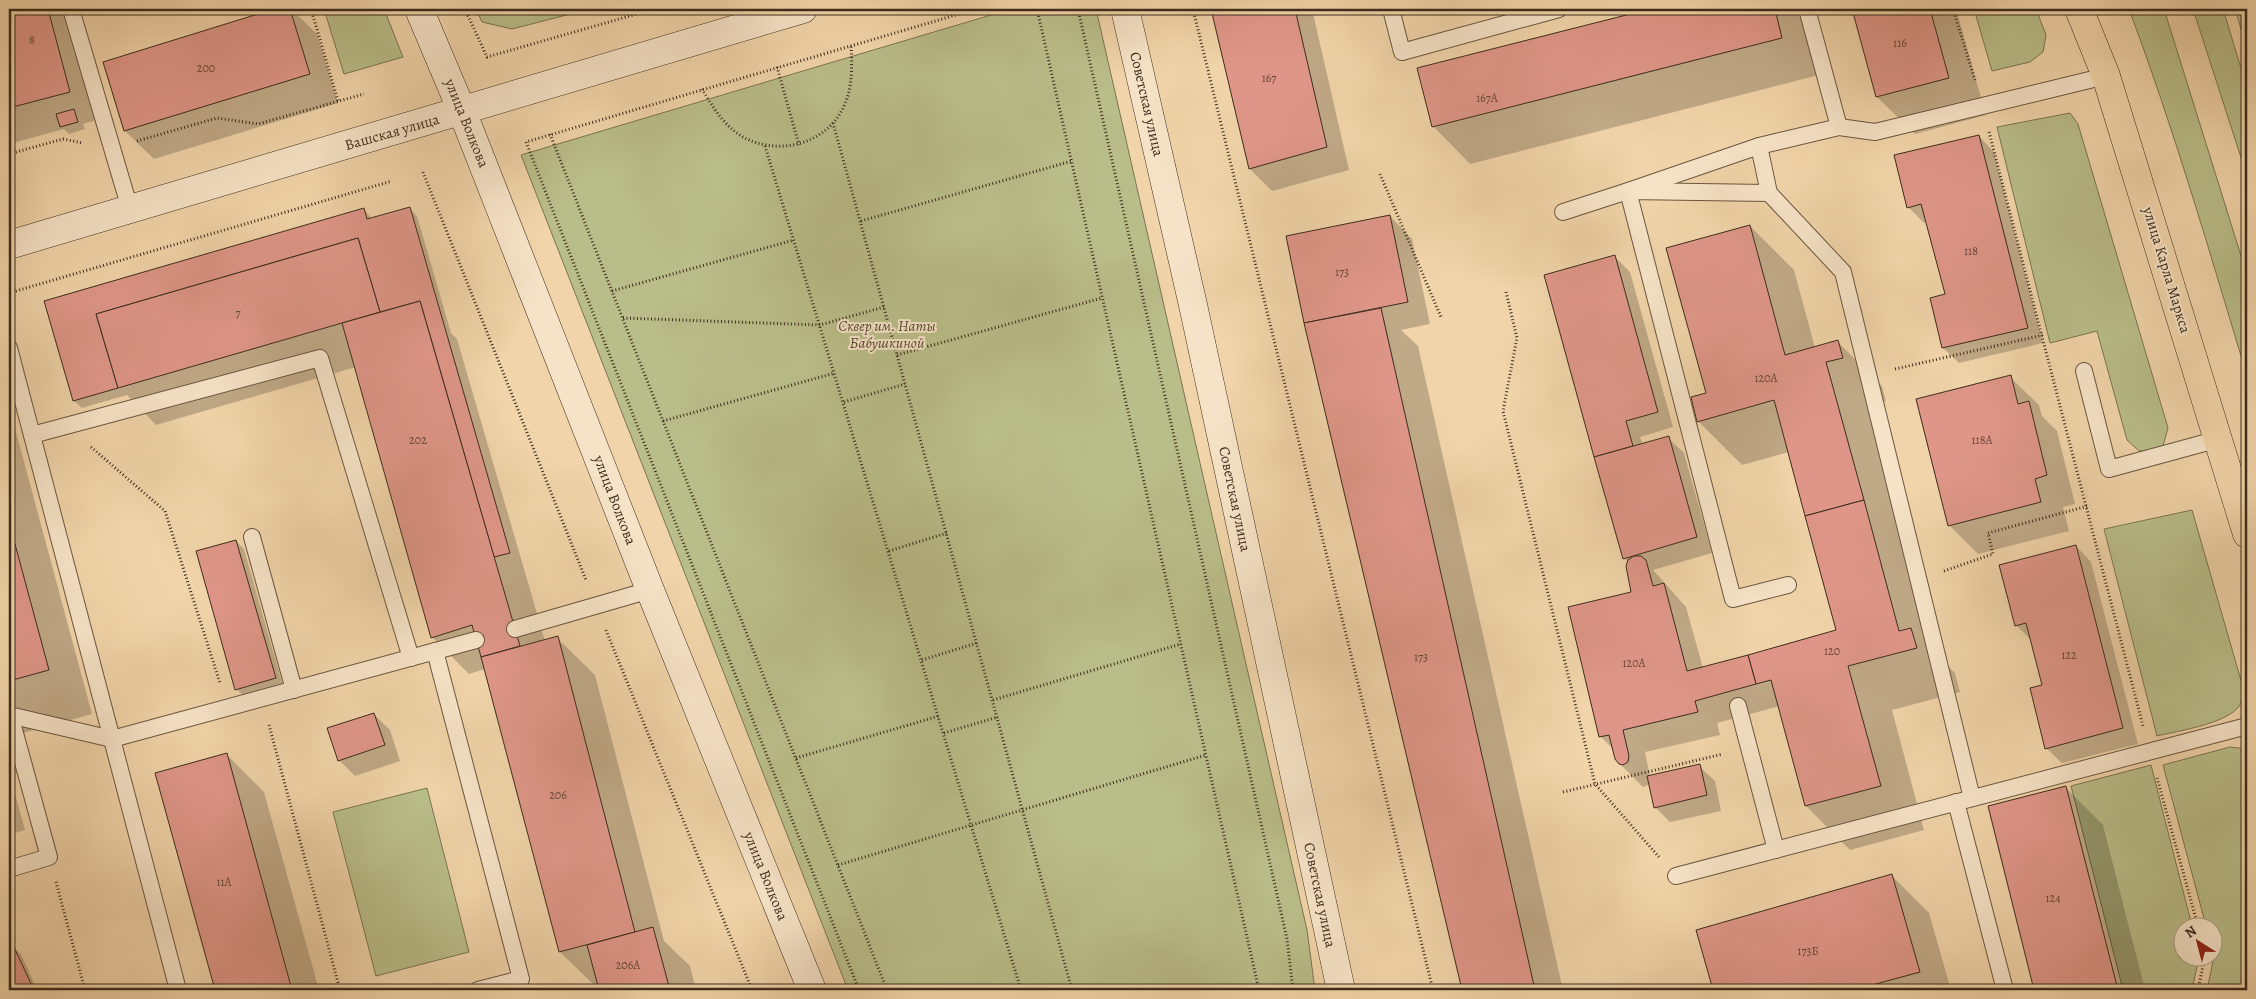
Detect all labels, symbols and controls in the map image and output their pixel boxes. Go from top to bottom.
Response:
house number: 8 [29,32,35,48]
house number: 116 [1893,35,1907,51]
street label: Советская улица [1125,50,1169,158]
house number: 200 [197,60,215,76]
house number: 167 [1262,70,1277,86]
street label: улица Волкова [440,75,494,171]
house number: 167А [1476,90,1499,106]
street label: Вашская улица [342,109,442,155]
street label: улица Карла Маркса [2138,204,2196,336]
house number: 118 [1964,243,1978,259]
house number: 173 [1335,264,1349,280]
house number: 7 [235,305,241,321]
park label: Сквер им. Наты Бабушкиной [838,316,936,353]
house number: 120А [1754,370,1779,386]
house number: 202 [409,432,427,448]
house number: 118А [1971,432,1994,448]
street label: Советская улица [1214,445,1256,553]
street label: улица Волкова [588,451,641,548]
house number: 120 [1824,643,1840,659]
house number: 122 [2061,647,2077,663]
house number: 173 [1414,649,1428,665]
house number: 120А [1622,655,1647,671]
house number: 206 [549,787,567,803]
street label: улица Волкова [739,828,793,924]
street label: Советская улица [1299,841,1341,949]
house number: 11А [216,874,233,890]
house number: 124 [2045,890,2061,906]
north arrow [2174,916,2224,966]
text: N [2181,921,2200,943]
house number: 173Б [1797,943,1819,959]
house number: 206А [616,957,641,973]

